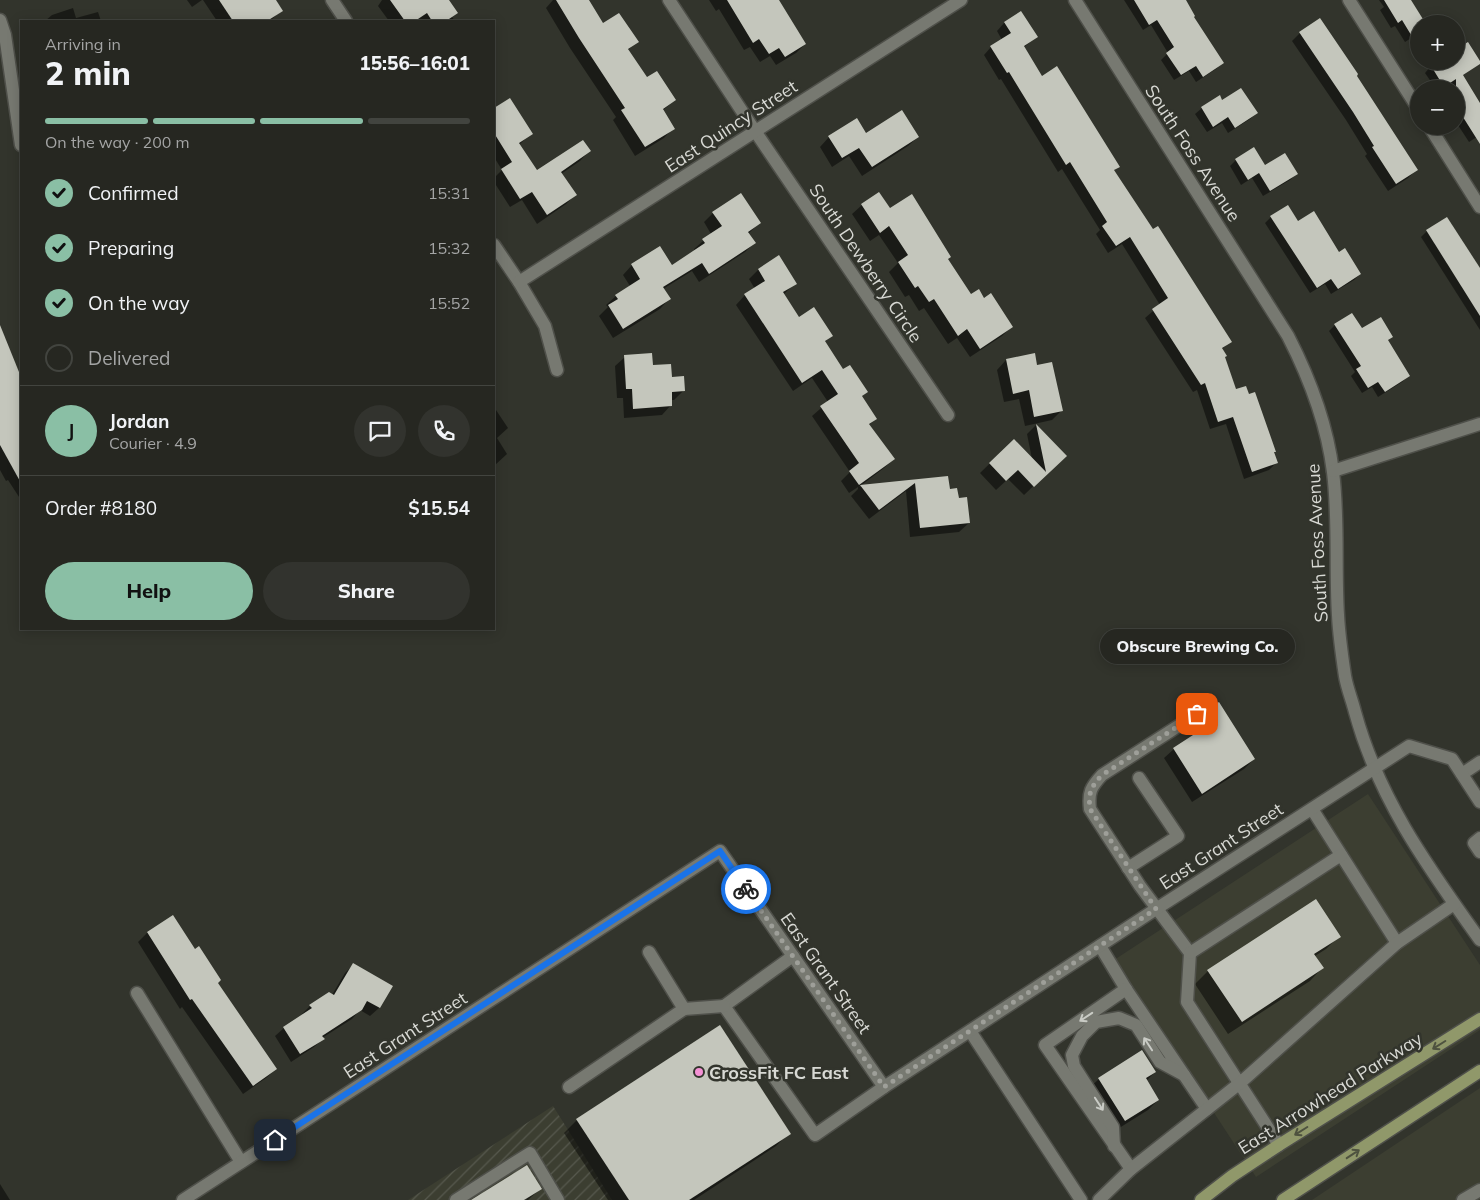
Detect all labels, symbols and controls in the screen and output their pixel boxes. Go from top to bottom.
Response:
map controls [1410,15,1465,135]
button: + [1410,15,1465,70]
text: Arriving in [45,34,121,54]
text: 15:56–16:01 [359,51,470,75]
text: 2 min [45,53,131,93]
street label: East Quincy Street [660,75,802,177]
street label: South Foss Avenue [1140,80,1246,226]
button: − [1410,80,1465,135]
text: On the way · 200 m [45,132,190,152]
icon: check [45,179,73,207]
street label: South Dewberry Circle [804,179,928,347]
text: Confirmed [88,181,179,205]
text: 15:31 [428,183,470,203]
icon: check [45,234,73,262]
text: Preparing [88,236,174,260]
text: 15:32 [428,238,470,258]
icon: check [45,289,73,317]
text: On the way [88,291,190,315]
text: 15:52 [428,293,470,313]
text: Delivered [88,346,170,370]
button: chat [354,405,406,457]
button: phone [418,405,470,457]
text: Jordan [109,409,169,433]
text: J [68,419,74,443]
text: Courier · 4.9 [109,433,197,453]
street label: South Foss Avenue [1301,463,1333,623]
text: Order #8180 [45,496,157,520]
text: $15.54 [408,496,470,520]
button: Help [45,562,253,620]
button: Share [263,562,470,620]
callout: Obscure Brewing Co. [1100,629,1294,664]
text: Obscure Brewing Co. [1117,636,1278,656]
pin [1176,693,1218,735]
icon: bag [1183,700,1211,728]
street label: East Grant Street [1155,797,1287,895]
courier [721,864,771,914]
icon: bike [732,875,760,903]
street label: East Grant Street [776,908,876,1038]
street label: East Grant Street [339,986,471,1084]
one-way arrow [1079,1012,1093,1022]
street label: East Arrowhead Parkway [1234,1027,1427,1159]
one-way arrow [1143,1037,1153,1051]
one-way arrow [1432,1040,1446,1050]
place label: CrossFit FC East [709,1061,849,1084]
marker: CrossFit FC East [693,1066,705,1078]
one-way arrow [1094,1097,1104,1111]
pin [254,1119,296,1161]
icon: home [261,1126,289,1154]
one-way arrow [1295,1127,1309,1137]
one-way arrow [1346,1149,1360,1159]

